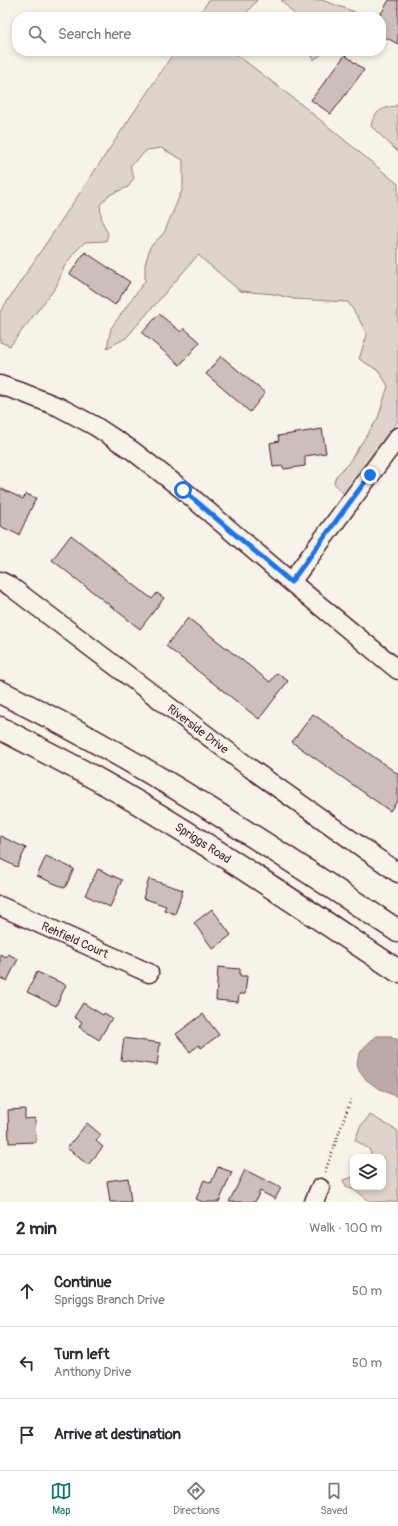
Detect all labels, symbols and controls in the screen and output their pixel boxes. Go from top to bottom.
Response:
search box [12,12,386,56]
icon: search [26,23,48,45]
text: Search here [58,25,131,44]
route end [361,466,379,484]
route start [174,481,192,499]
street label: Riverside Drive [164,702,231,757]
street label: Spriggs Road [172,820,234,867]
street label: Rehfield Court [39,919,111,962]
map controls [350,1154,386,1190]
button: layers [350,1154,386,1190]
text: 2 min [16,1218,57,1239]
text: Walk · 100 m [309,1220,382,1236]
text: Continue [54,1273,112,1292]
icon: ahead [16,1280,38,1302]
text: 50 m [352,1283,382,1299]
text: Spriggs Branch Drive [54,1292,165,1308]
text: Turn left [54,1345,110,1364]
icon: left [16,1352,38,1374]
text: 50 m [352,1355,382,1371]
text: Anthony Drive [54,1364,131,1380]
icon: arrive [16,1424,38,1446]
text: Arrive at destination [54,1425,181,1444]
tab: Map [50,1480,72,1517]
tab: Directions [173,1480,220,1517]
tab: Saved [320,1480,348,1517]

